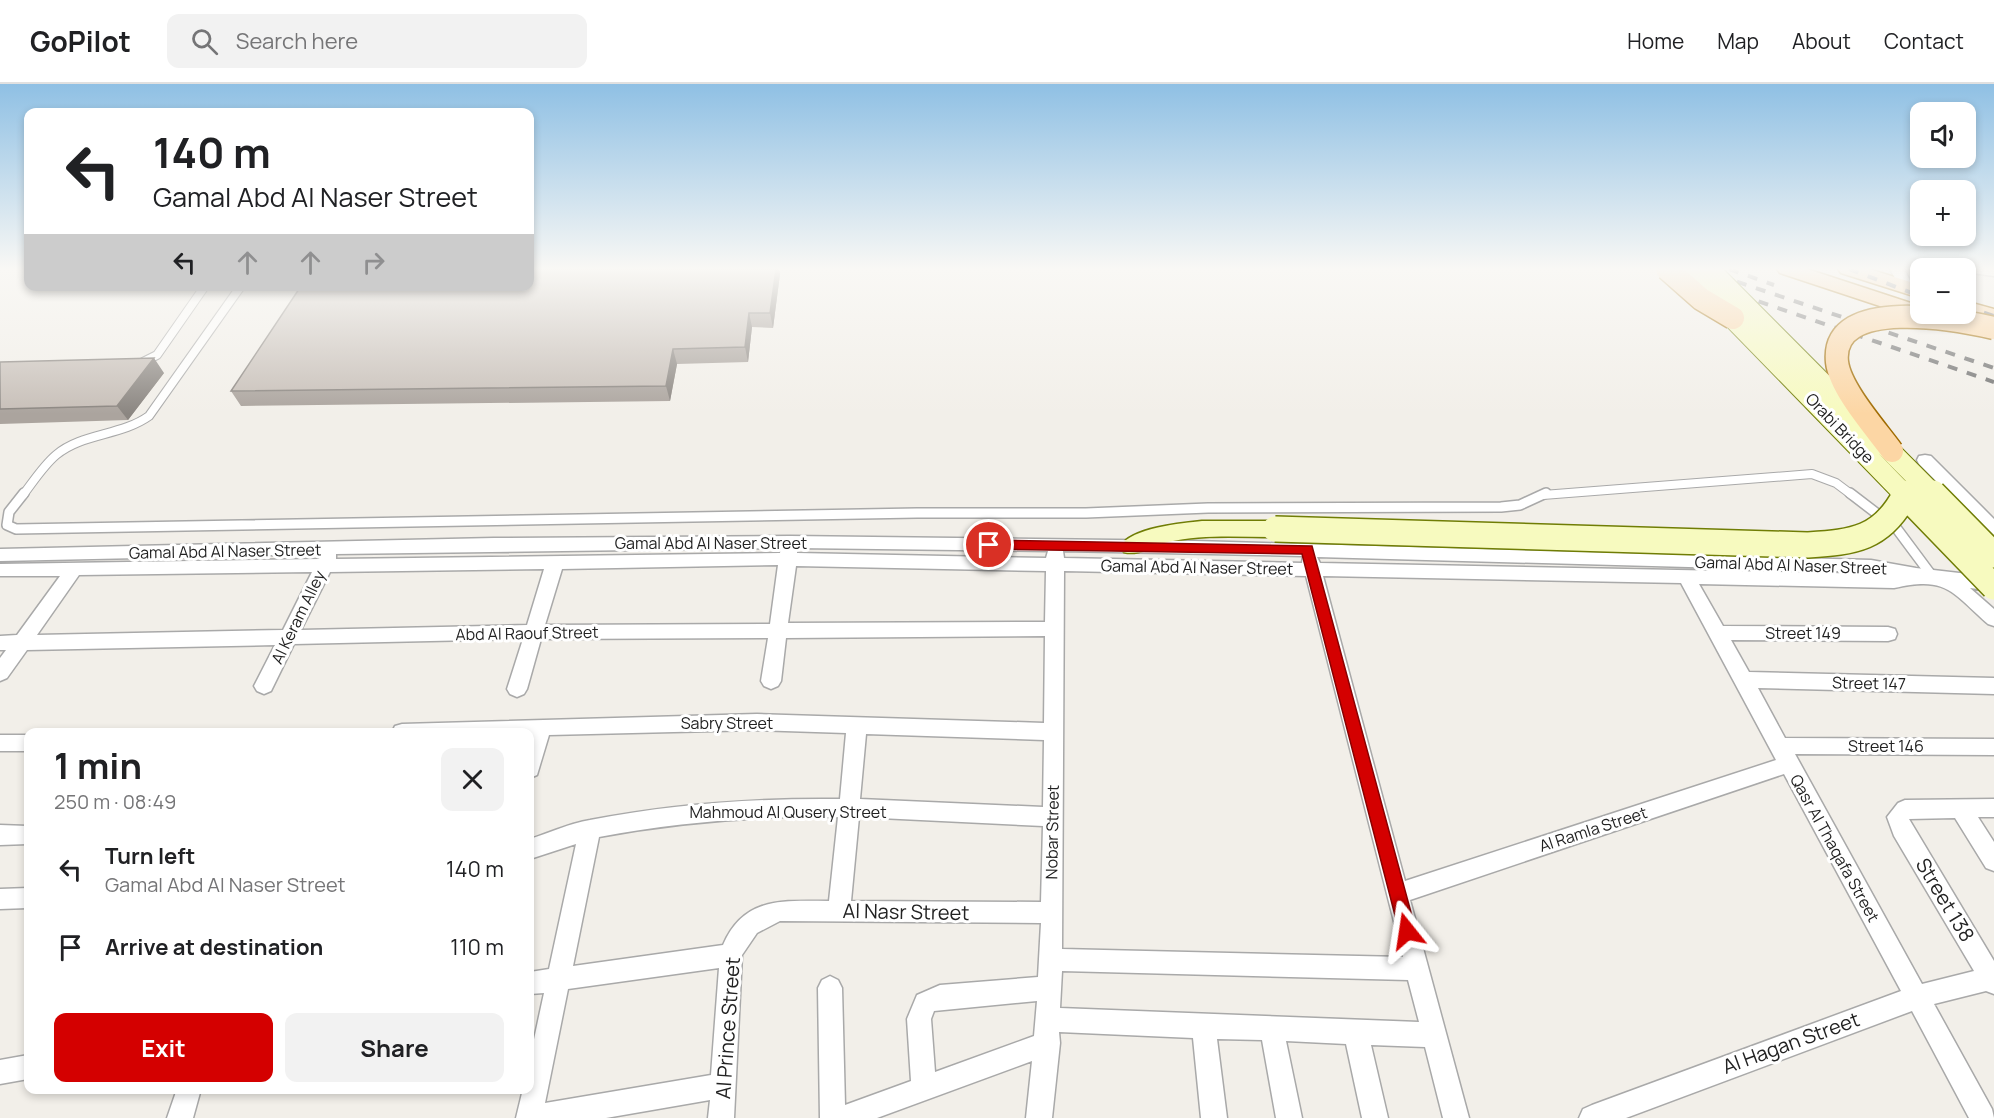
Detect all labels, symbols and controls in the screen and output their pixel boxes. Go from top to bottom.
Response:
search box [167,14,587,68]
text: GoPilot [30,22,131,60]
icon: search [188,25,221,58]
text: Search here [236,26,358,56]
text: Home [1627,27,1684,55]
text: Map [1717,27,1759,55]
text: About [1792,27,1851,55]
text: Contact [1884,27,1964,55]
map controls [1910,102,1976,324]
button: sound [1910,102,1976,168]
text: 140 m [153,123,271,181]
icon: left [54,132,132,210]
text: Gamal Abd Al Naser Street [153,178,478,215]
button: + [1910,180,1976,246]
icon: left [168,246,201,279]
icon: ahead [231,246,264,279]
icon: ahead [294,246,327,279]
icon: right [357,246,390,279]
button: − [1910,258,1976,324]
street label: Orabi Bridge [1801,388,1879,468]
pin [963,519,1014,570]
icon: arrive [972,528,1005,561]
street label: Gamal Abd Al Naser Street [615,532,807,554]
street label: Gamal Abd Al Naser Street [129,538,321,564]
street label: Gamal Abd Al Naser Street [1694,551,1888,579]
street label: Gamal Abd Al Naser Street [1101,554,1293,580]
street label: Al Keram Alley [266,566,330,667]
street label: Abd Al Raouf Street [455,621,599,645]
street label: Street 149 [1765,622,1841,644]
street label: Street 147 [1832,671,1906,695]
street label: Sabry Street [681,712,773,734]
street label: Street 146 [1848,735,1924,757]
text: 1 min [54,741,142,790]
button: close [441,748,504,811]
street label: Qasr Al Thaqafa Street [1785,770,1885,926]
street label: Nobar Street [1040,784,1064,880]
text: 250 m · 08:49 [54,788,176,815]
street label: Mahmoud Al Qusery Street [689,801,887,823]
street label: Al Ramla Street [1536,801,1650,857]
text: Turn left [105,841,195,871]
icon: left [54,853,87,886]
street label: Street 138 [1910,853,1981,947]
text: 140 m [446,854,504,884]
text: Gamal Abd Al Naser Street [105,871,346,898]
street label: Al Nasr Street [842,897,970,926]
position arrow [1375,899,1439,963]
icon: arrive [54,931,87,964]
text: Arrive at destination [105,932,323,962]
text: 110 m [450,932,504,962]
street label: Al Prince Street [709,956,746,1100]
street label: Al Hagan Street [1719,1005,1863,1080]
button: Exit [54,1013,273,1082]
button: Share [285,1013,504,1082]

